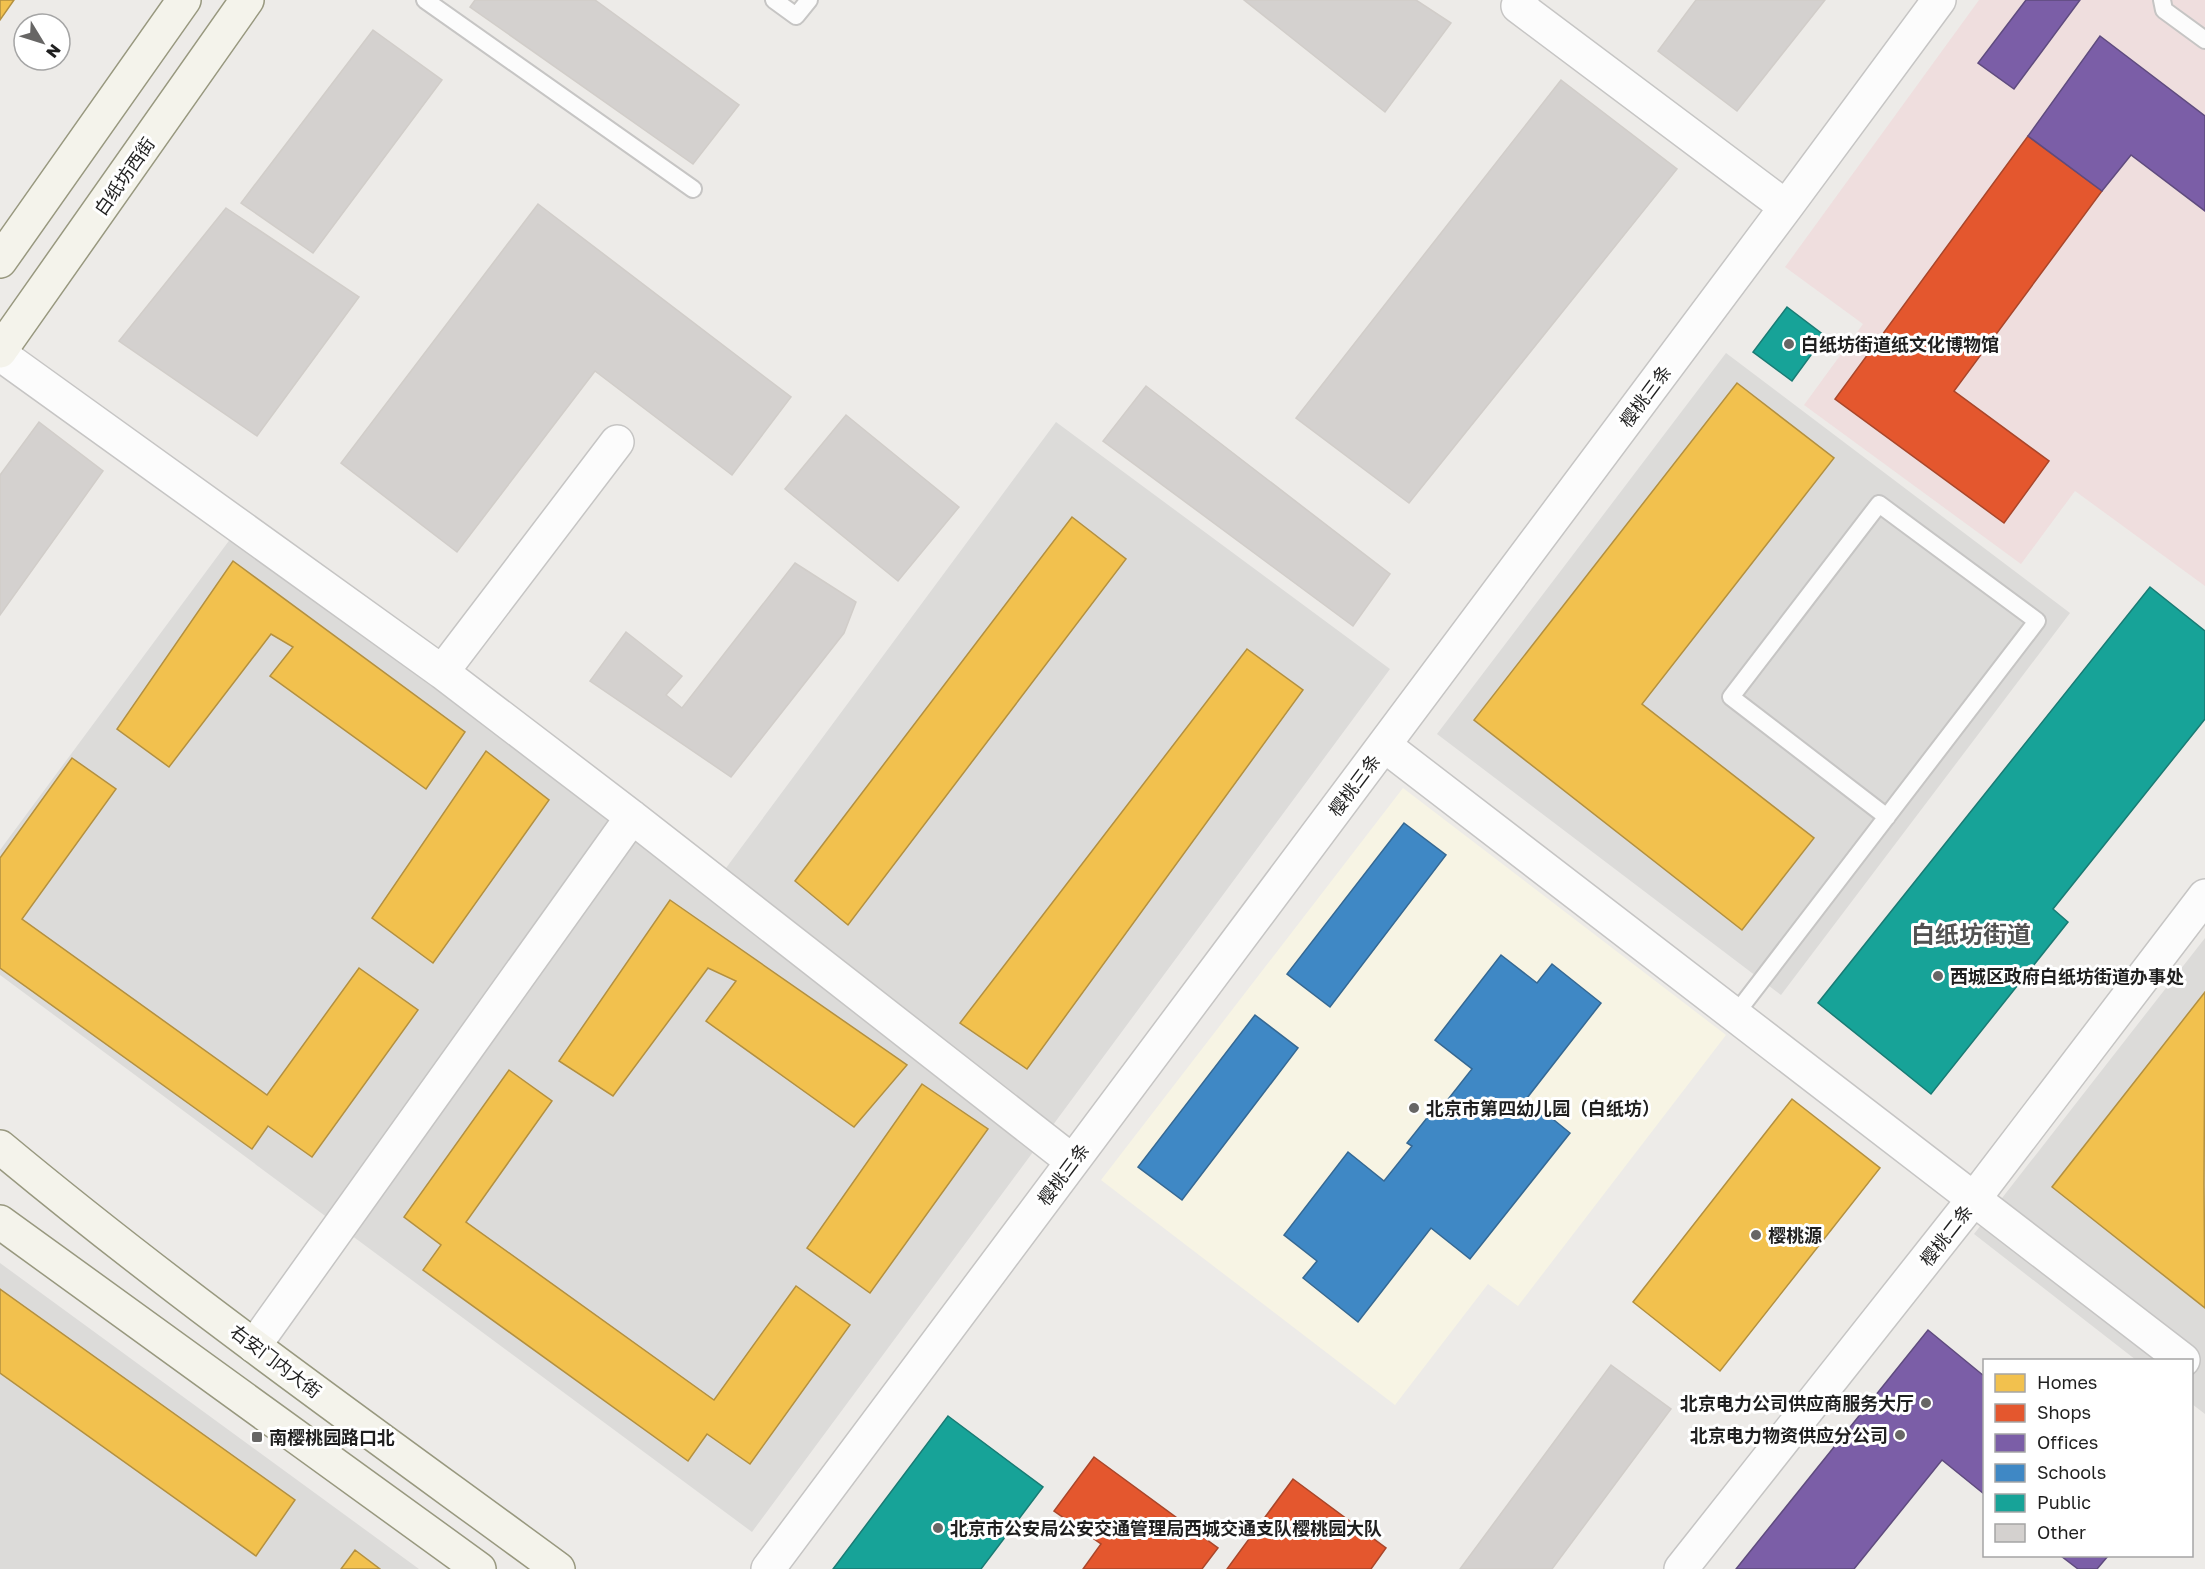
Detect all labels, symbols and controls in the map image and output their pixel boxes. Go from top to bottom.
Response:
north arrow [12,12,72,72]
text: N [42,40,65,62]
street label: 白纸坊西街 [89,133,159,219]
place label: 白纸坊街道纸文化博物馆 [1801,333,1999,355]
marker: 白纸坊街道纸文化博物馆 [1782,337,1796,351]
street label: 樱桃三条 [1615,361,1675,431]
street label: 樱桃三条 [1324,750,1384,820]
district label: 白纸坊街道 [1911,919,2031,948]
place label: 西城区政府白纸坊街道办事处 [1950,965,2184,987]
marker: 西城区政府白纸坊街道办事处 [1931,969,1945,983]
place label: 北京市第四幼儿园（白纸坊） [1426,1097,1660,1119]
marker: 北京市第四幼儿园（白纸坊） [1407,1101,1421,1115]
street label: 樱桃三条 [1033,1139,1093,1209]
street label: 樱桃二条 [1915,1200,1977,1270]
place label: 樱桃源 [1768,1224,1822,1246]
marker: 樱桃源 [1749,1228,1763,1242]
street label: 右安门内大街 [226,1320,326,1402]
legend [1983,1359,2193,1557]
text: Homes [2037,1371,2097,1393]
place label: 北京电力公司供应商服务大厅 [1680,1392,1914,1414]
marker: 北京电力公司供应商服务大厅 [1919,1396,1933,1410]
text: Shops [2037,1401,2091,1423]
place label: 北京电力物资供应分公司 [1690,1424,1888,1446]
place label: 南樱桃园路口北 [269,1426,395,1448]
marker: 北京电力物资供应分公司 [1893,1428,1907,1442]
marker: 南樱桃园路口北 [250,1430,264,1444]
text: Offices [2037,1431,2098,1453]
text: Schools [2037,1461,2106,1483]
text: Public [2037,1491,2091,1513]
place label: 北京市公安局公安交通管理局西城交通支队樱桃园大队 [950,1517,1382,1539]
marker: 北京市公安局公安交通管理局西城交通支队樱桃园大队 [931,1521,945,1535]
text: Other [2037,1521,2086,1543]

